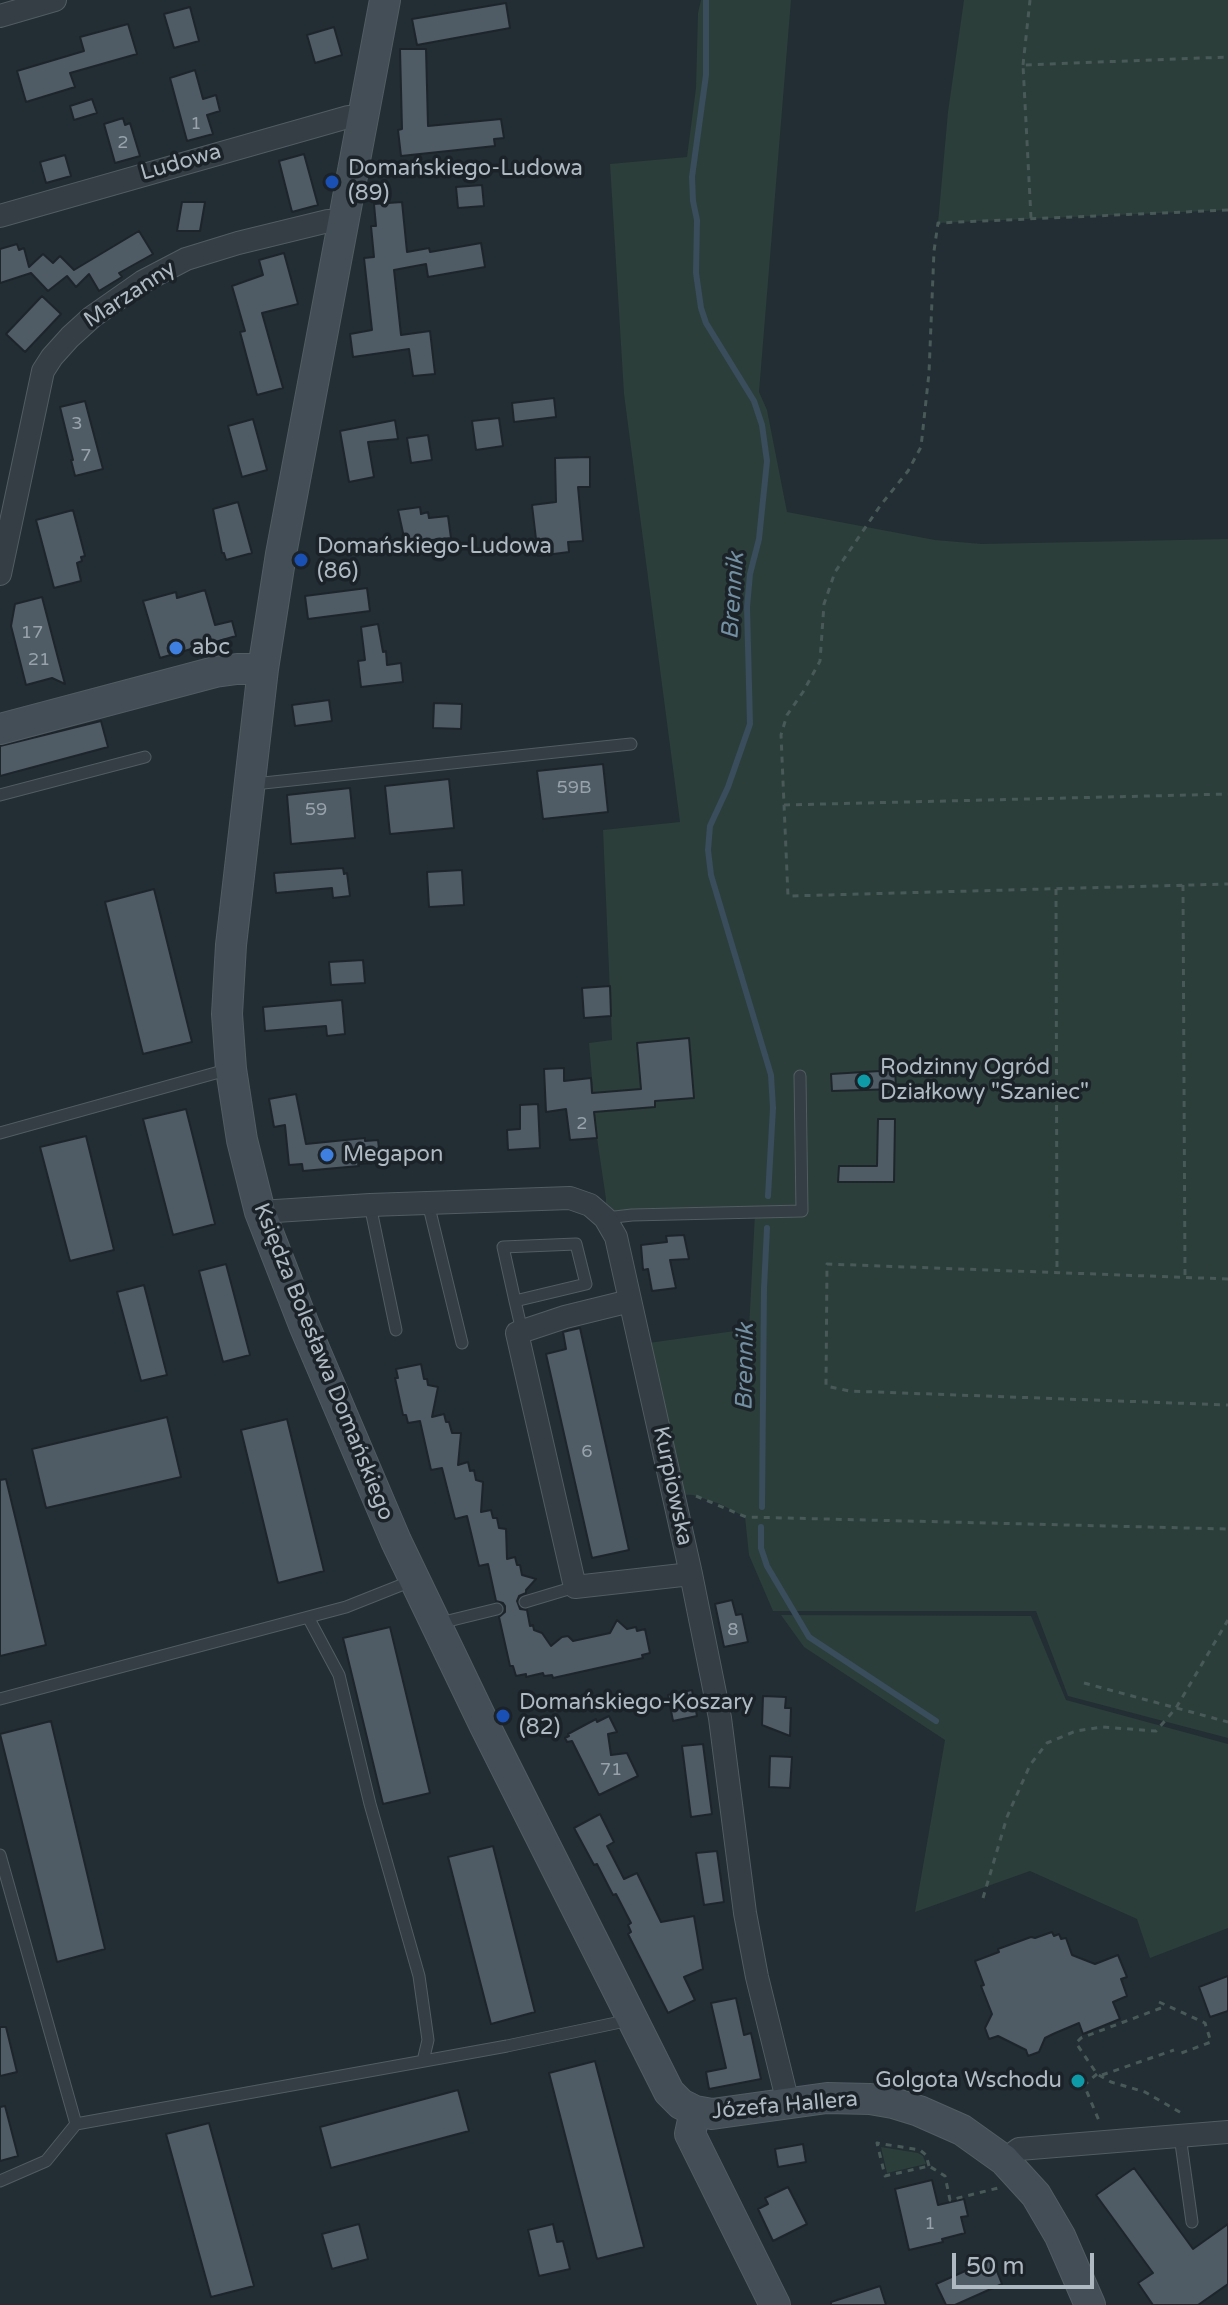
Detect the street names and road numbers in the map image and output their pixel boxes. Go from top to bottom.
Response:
street label: Ludowa [138,139,224,187]
street label: Marzanny [79,256,181,334]
street label: Księdza Bolesława Domańskiego [247,1200,399,1524]
street label: Kurpiowska [646,1424,698,1548]
street label: Józefa Hallera [711,2086,859,2126]

